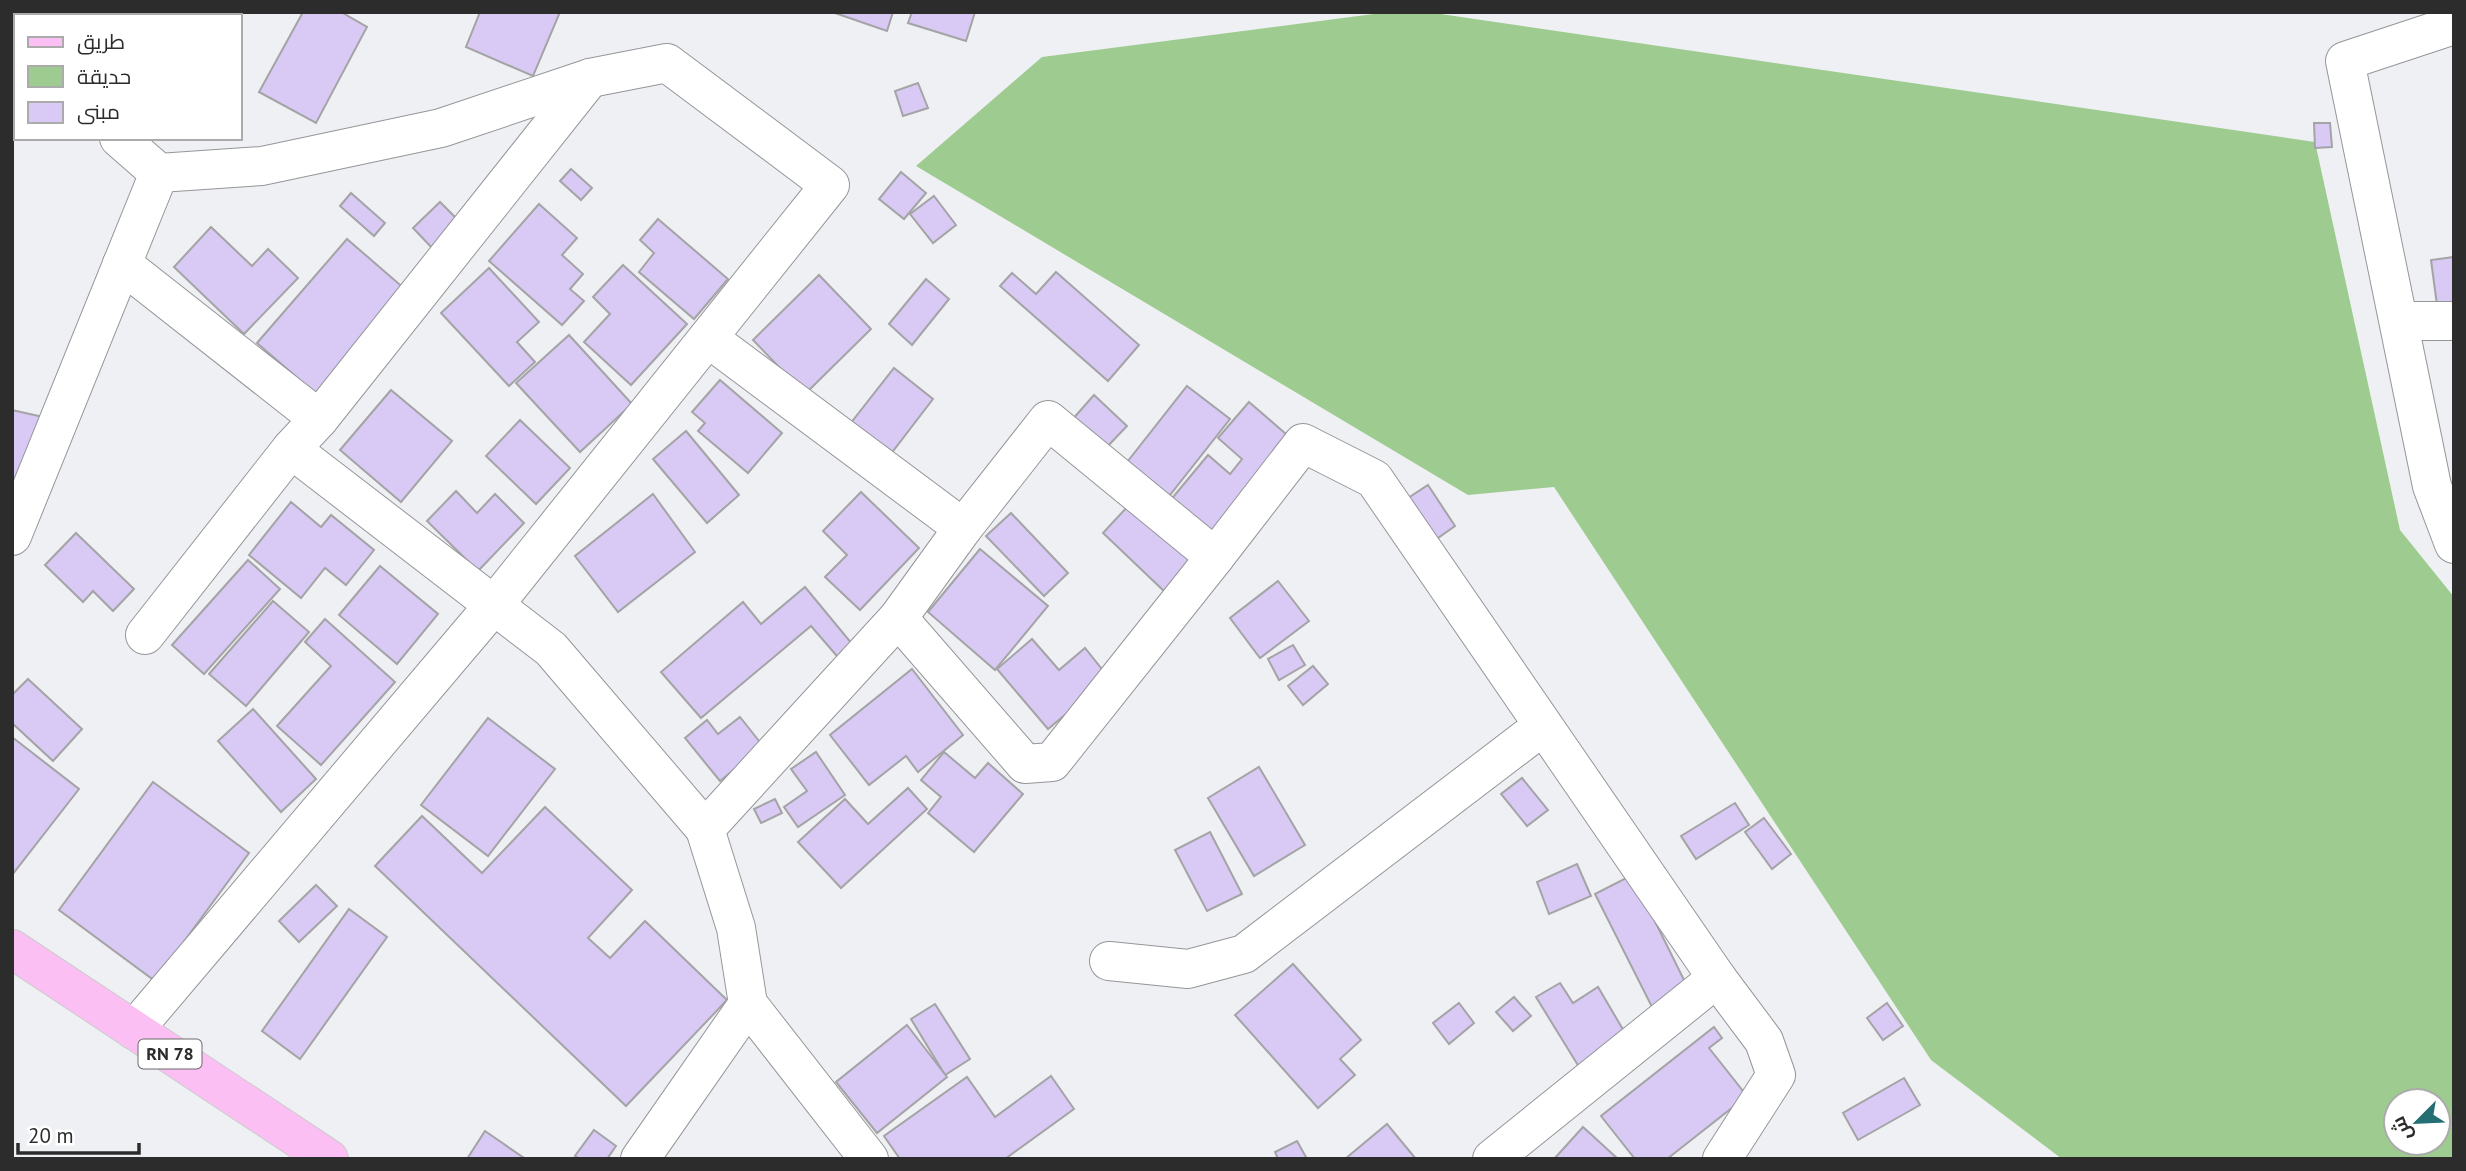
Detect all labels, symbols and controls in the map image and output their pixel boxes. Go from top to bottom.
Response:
legend [14,14,242,140]
text: طريق [77,28,125,55]
text: حديقة [77,63,131,90]
text: مبنى [77,98,120,125]
road number: RN 78 [138,1040,202,1069]
north arrow [2382,1087,2452,1157]
scale bar [18,1112,138,1156]
text: ش [2386,1113,2417,1145]
text: 20 m [28,1122,74,1149]

